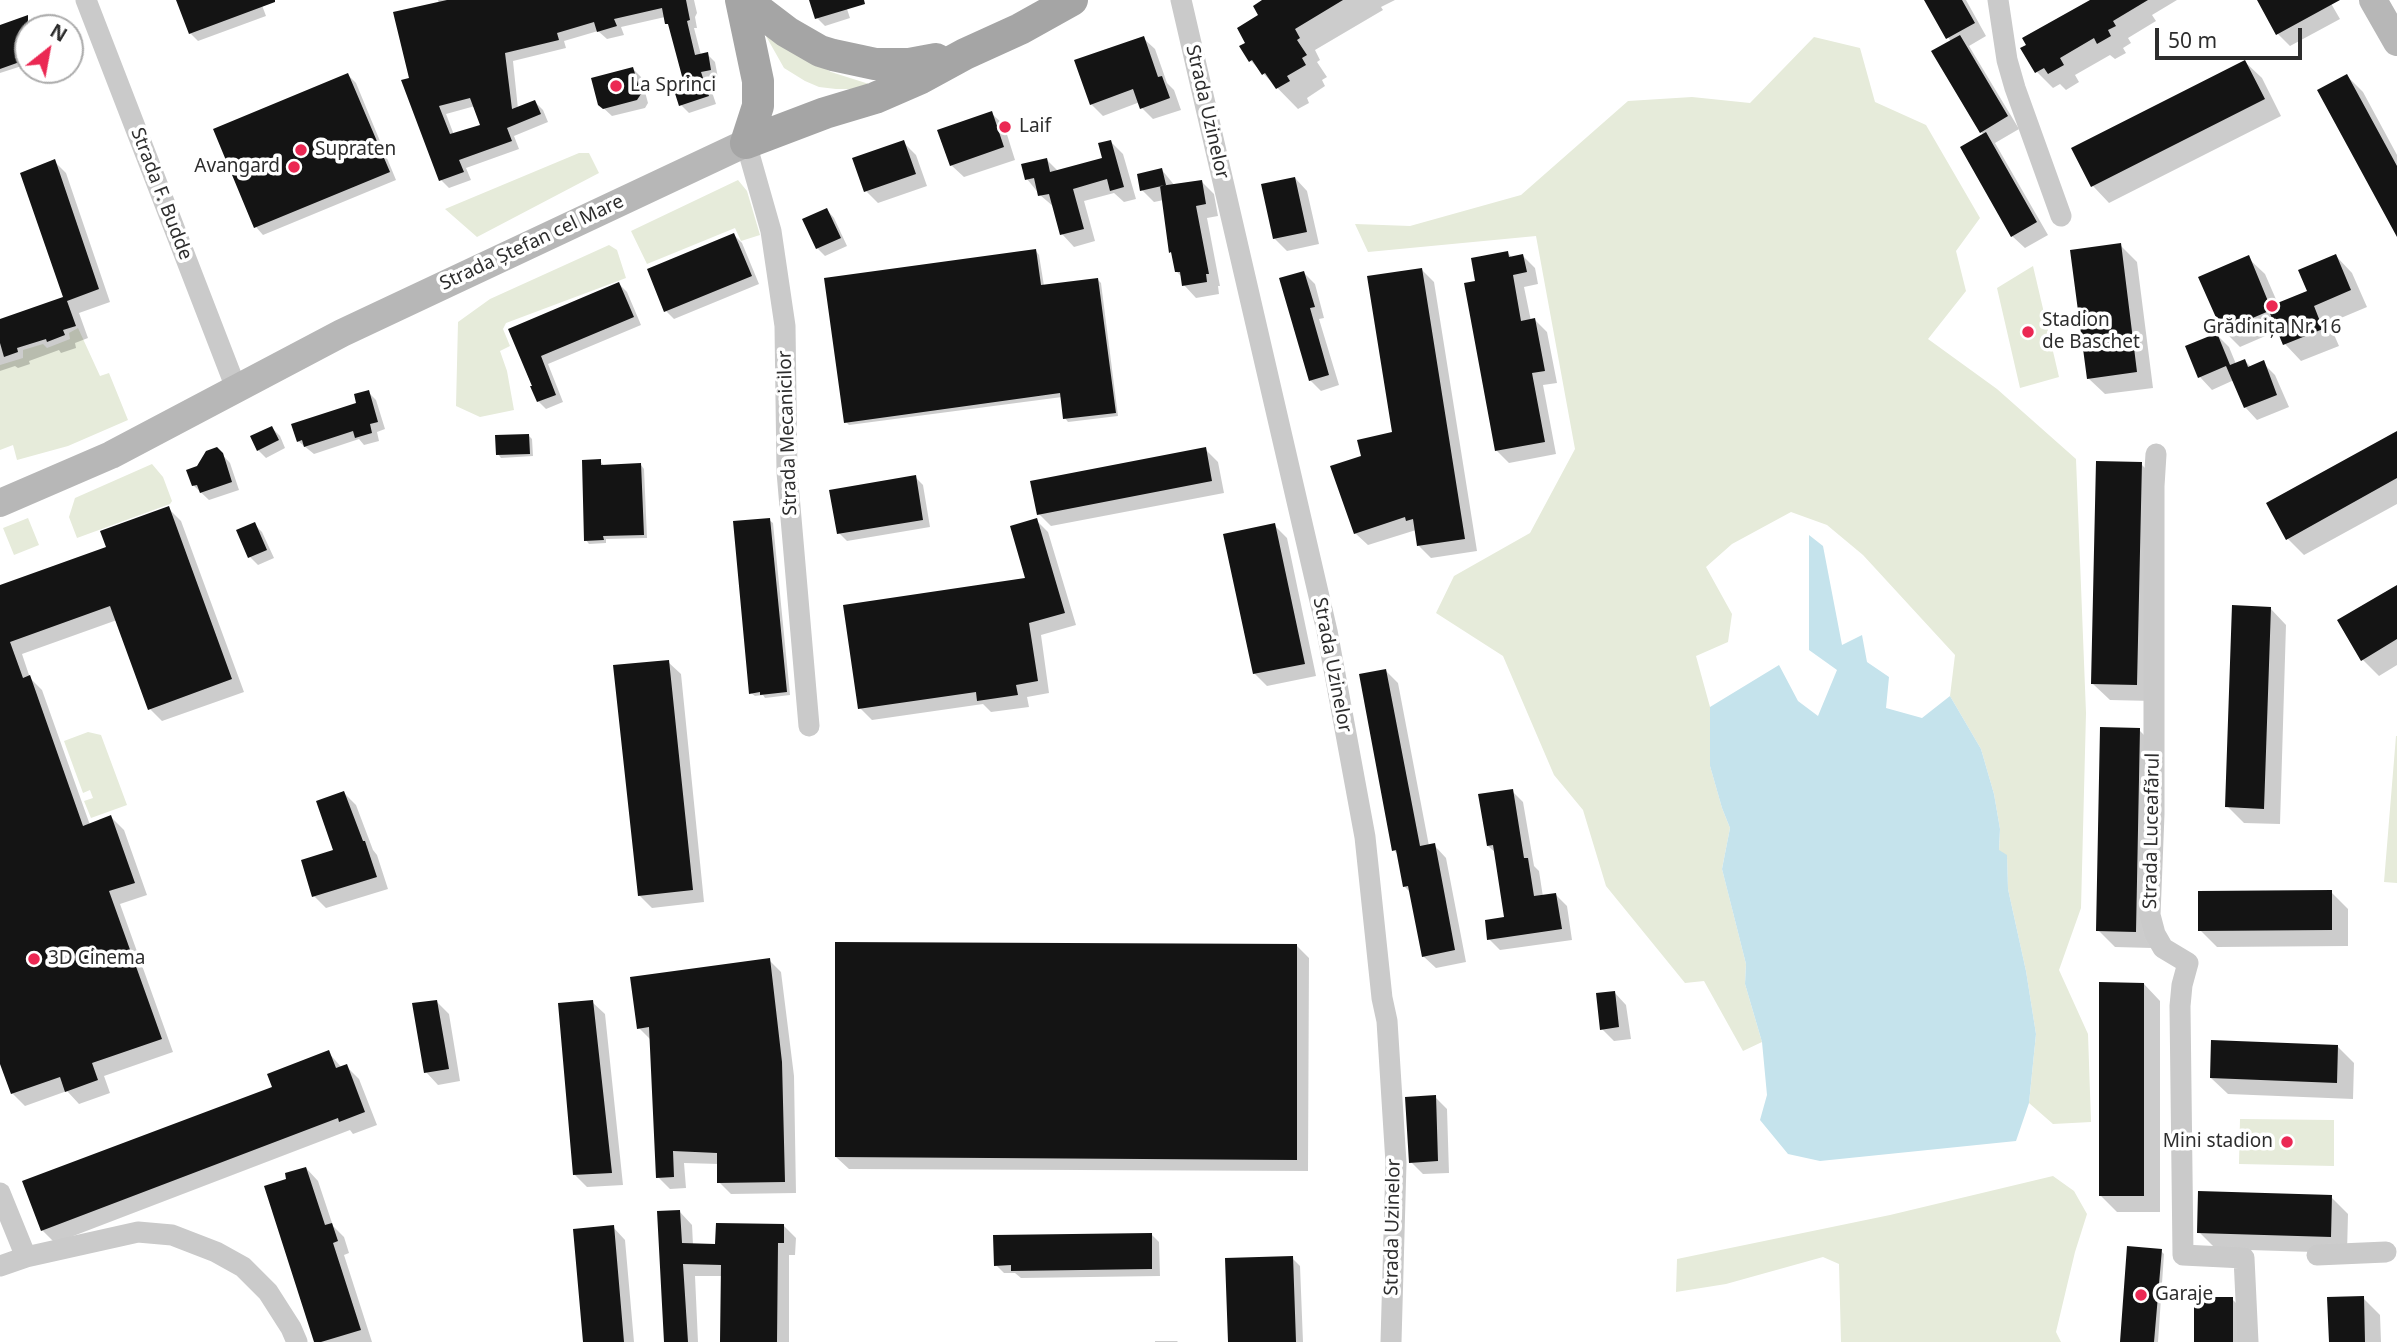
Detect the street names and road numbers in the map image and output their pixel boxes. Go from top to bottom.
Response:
street label: Strada Uzinelor [1180,43,1234,181]
street label: Strada F. Budde [125,125,197,263]
street label: Strada Ștefan cel Mare [436,190,628,296]
street label: Strada Mecanicilor [774,350,802,516]
street label: Strada Uzinelor [1308,596,1356,734]
street label: Strada Luceafărul [2139,753,2165,909]
street label: Strada Uzinelor [1380,1158,1406,1296]

